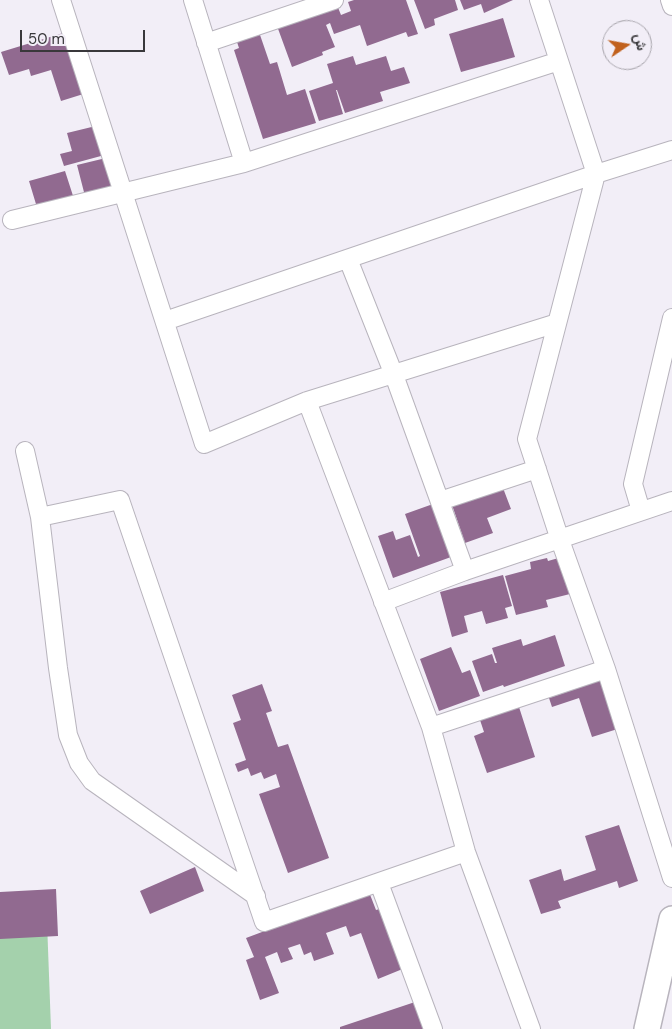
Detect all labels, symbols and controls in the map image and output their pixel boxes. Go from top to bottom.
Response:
scale bar [22,20,148,52]
north arrow [602,20,652,70]
text: 50 m [28,29,65,49]
text: ش [630,32,651,52]

